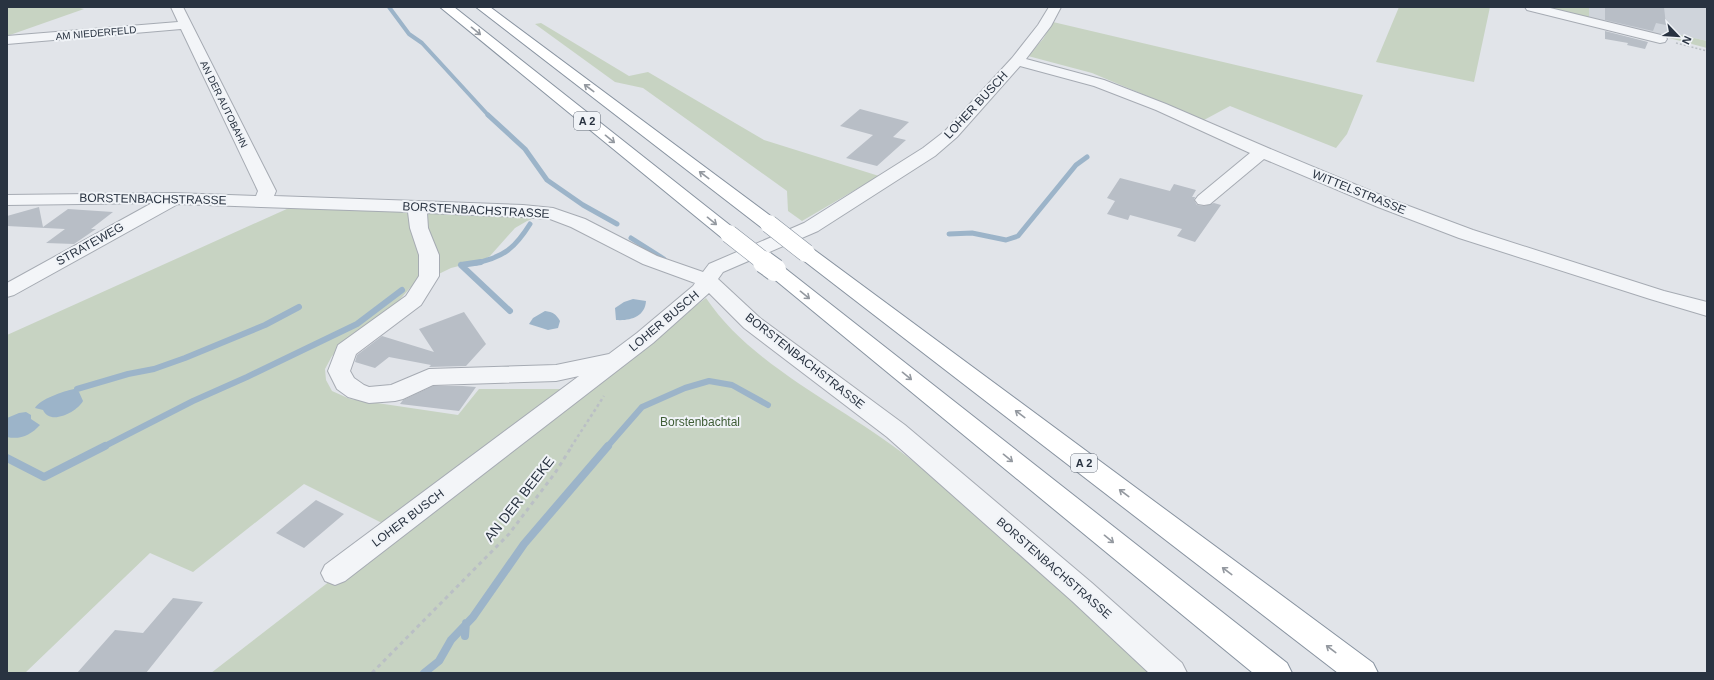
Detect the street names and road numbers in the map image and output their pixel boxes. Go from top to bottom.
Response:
street label: AM NIEDERFELD [55,24,137,42]
street label: AN DER AUTOBAHN [198,59,250,149]
street label: LOHER BUSCH [941,69,1011,141]
road number: A 2 [574,112,600,130]
street label: WITTELSTRASSE [1310,167,1408,217]
street label: BORSTENBACHSTRASSE [79,191,227,207]
street label: BORSTENBACHSTRASSE [402,199,550,221]
street label: STRATEWEG [54,220,126,268]
street label: LOHER BUSCH [626,288,702,354]
street label: BORSTENBACHSTRASSE [743,310,867,412]
street label: AN DER BEEKE [481,453,557,545]
road number: A 2 [1071,454,1097,472]
street label: LOHER BUSCH [369,486,447,550]
street label: BORSTENBACHSTRASSE [994,514,1114,622]

